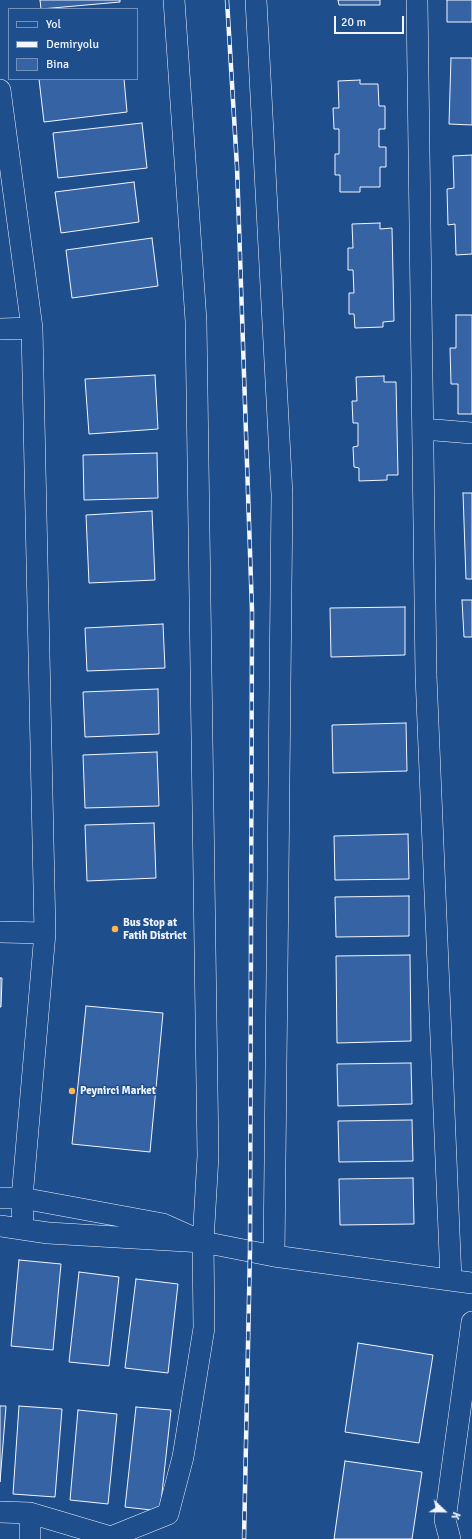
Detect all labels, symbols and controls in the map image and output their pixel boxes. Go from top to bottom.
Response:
legend [8,8,138,80]
scale bar [336,8,406,34]
text: 20 m [341,15,366,30]
text: Yol [46,17,61,32]
text: Demiryolu [46,37,99,52]
text: Bina [46,57,69,72]
place label: Bus Stop at Fatih District [123,916,187,942]
marker: Bus Stop at Fatih District [110,924,120,934]
place label: Peynirci Market [80,1084,156,1098]
marker: Peynirci Market [67,1086,77,1096]
north arrow [424,1491,464,1531]
text: K [448,1510,463,1521]

